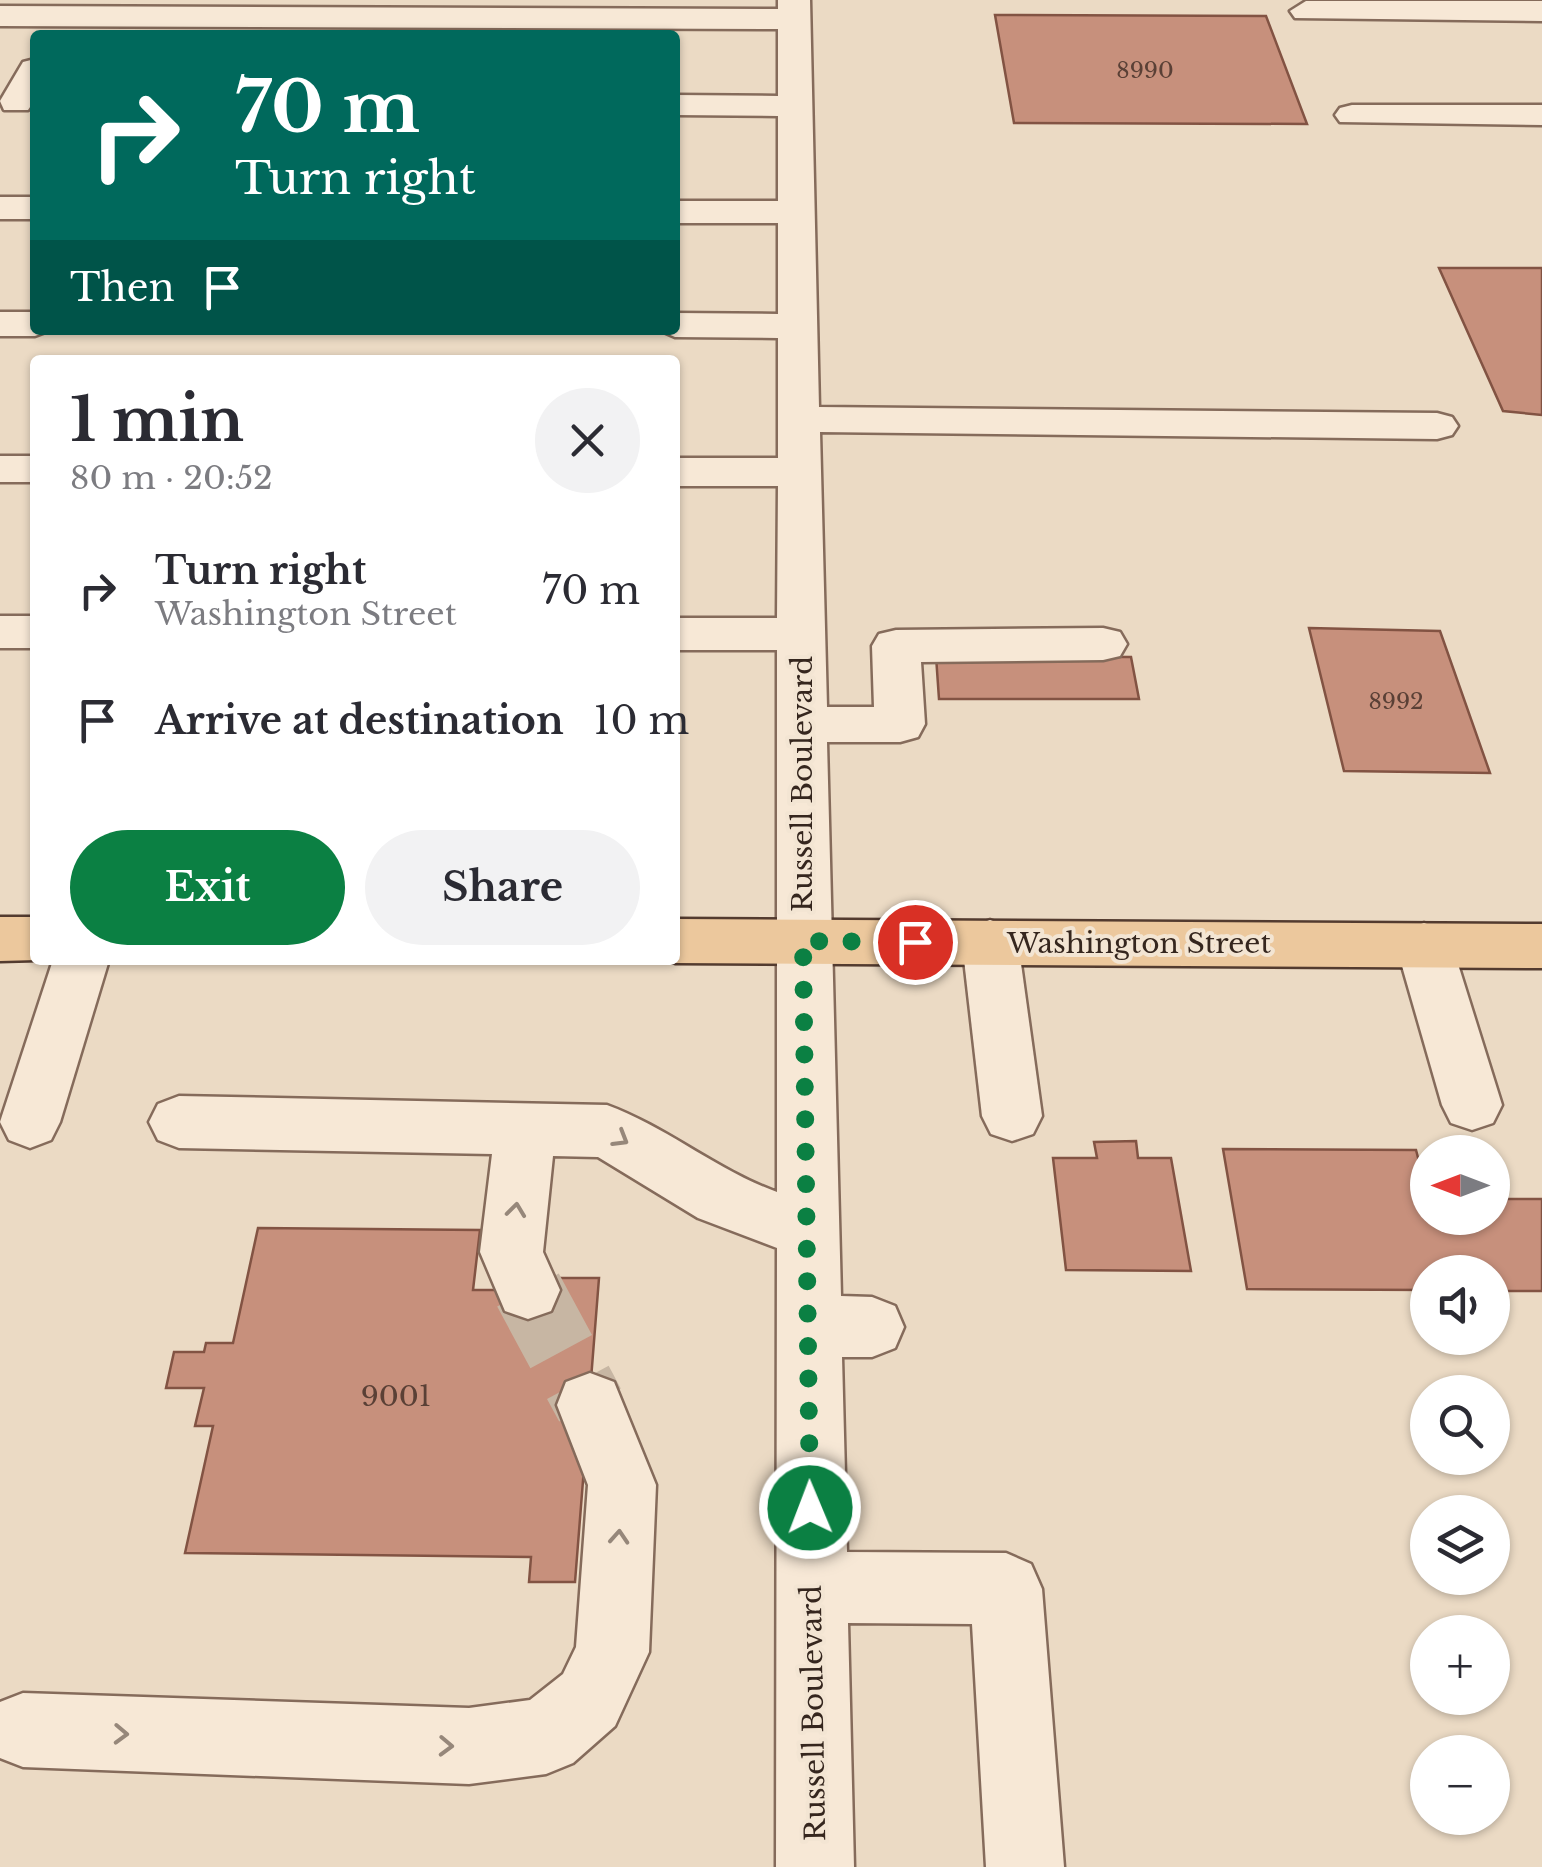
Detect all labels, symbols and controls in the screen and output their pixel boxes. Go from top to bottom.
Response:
house number: 8990 [1116,57,1174,84]
text: 70 m [235,64,420,151]
icon: right [70,70,200,200]
text: Turn right [235,150,476,206]
icon: arrive [195,260,250,315]
text: Then [70,264,175,311]
text: 1 min [70,383,244,457]
button: close [535,388,640,493]
text: 80 m · 20:52 [70,458,273,498]
text: Turn right [155,547,366,594]
icon: right [70,563,125,618]
text: 70 m [542,567,640,614]
text: Washington Street [155,594,457,634]
street label: Russell Boulevard [785,656,820,912]
house number: 8992 [1368,688,1424,715]
icon: arrive [70,693,125,748]
text: Arrive at destination [155,697,564,744]
text: 10 m [594,697,689,744]
button: Exit [70,830,345,945]
button: Share [365,830,640,945]
pin [873,900,958,985]
icon: arrive [888,915,943,970]
street label: Washington Street [1006,926,1271,961]
one-way arrow [610,1127,628,1146]
north arrow [1410,1135,1510,1235]
map controls [1410,1135,1510,1835]
one-way arrow [505,1202,526,1218]
button: sound [1410,1255,1510,1355]
button: search [1410,1375,1510,1475]
house number: 9001 [361,1379,431,1414]
position arrow [758,1456,862,1560]
button: layers [1410,1495,1510,1595]
one-way arrow [607,1529,629,1545]
street label: Russell Boulevard [794,1585,833,1841]
button: + [1410,1615,1510,1715]
one-way arrow [113,1723,129,1744]
one-way arrow [438,1735,454,1756]
button: − [1410,1735,1510,1835]

